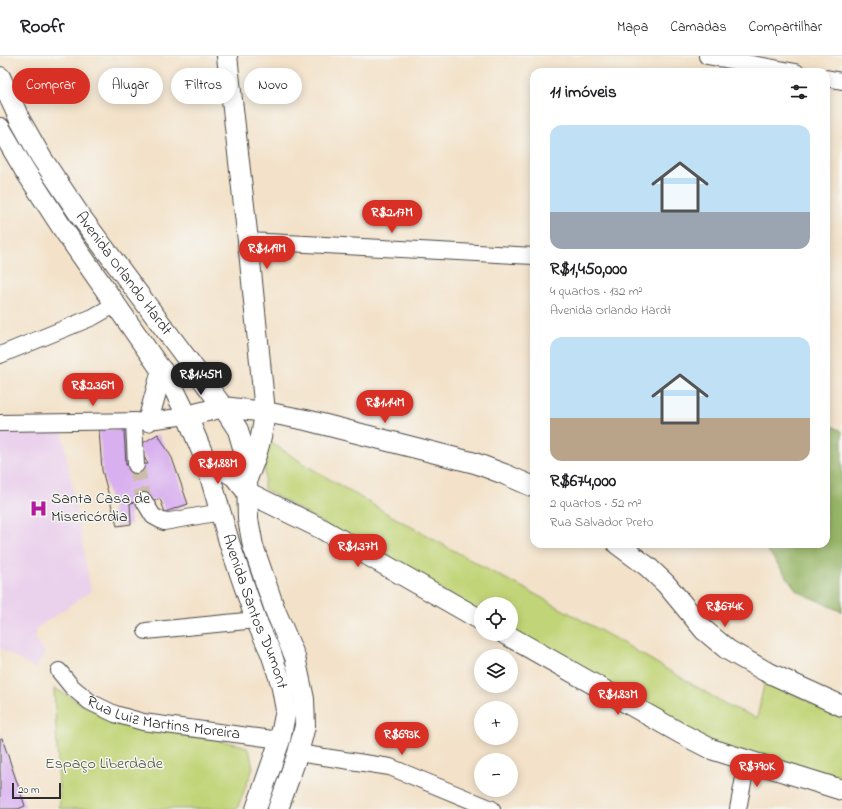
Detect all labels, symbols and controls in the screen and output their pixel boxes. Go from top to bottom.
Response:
text: Roofr [20,14,64,41]
text: Mapa [617,17,648,38]
text: Camadas [670,17,727,38]
text: Compartilhar [749,17,822,38]
chip: Comprar [12,68,90,104]
chip: Alugar [98,68,163,104]
chip: Filtros [171,68,236,104]
chip: Novo [244,68,302,104]
text: 11 imóveis [550,80,617,105]
icon: filters [788,81,810,103]
icon: home [644,151,716,223]
pin: R$2.17M [355,200,429,234]
text: R$2.17M [371,203,413,222]
street label: Avenida Orlando Hardt [69,207,178,341]
pin: R$1.19M [230,236,304,270]
text: R$1.19M [248,239,286,258]
text: R$1,450,000 [550,257,627,282]
text: 4 quartos · 132 m² [550,282,643,301]
text: Avenida Orlando Hardt [550,301,671,320]
pin: R$1.45M [164,362,238,396]
icon: home [644,363,716,435]
text: R$1.45M [180,365,222,384]
pin: R$2.36M [56,373,130,407]
text: R$2.36M [71,376,115,395]
pin: R$1.14M [348,390,422,424]
text: R$1.14M [365,393,405,412]
pin: R$1.88M [181,451,255,485]
text: R$1.88M [198,454,238,473]
text: R$674,000 [550,469,616,494]
place label: Santa Casa de Misericórdia [51,487,151,529]
text: 2 quartos · 52 m² [550,494,642,513]
hospital icon: Santa Casa de Misericórdia [28,498,48,518]
text: Rua Salvador Preto [550,513,654,532]
street label: Avenida Santos Dumont [215,531,294,691]
pin: R$1.37M [321,534,395,568]
text: R$1.37M [338,537,378,556]
pin: R$674K [692,594,758,628]
map controls [474,597,518,797]
button: locate [474,597,518,641]
text: R$674K [706,597,744,616]
button: layers [474,649,518,693]
pin: R$1.83M [581,682,655,716]
text: R$1.83M [598,685,638,704]
street label: Rua Luiz Martins Moreira [82,690,242,747]
button: + [474,701,518,745]
pin: R$693K [369,722,435,756]
text: R$693K [384,725,420,744]
park label: Espaço Liberdade [45,752,164,776]
button: − [474,753,518,797]
pin: R$790K [724,754,790,788]
text: R$790K [739,757,775,776]
scale bar [12,781,61,800]
text: 20 m [18,782,40,798]

